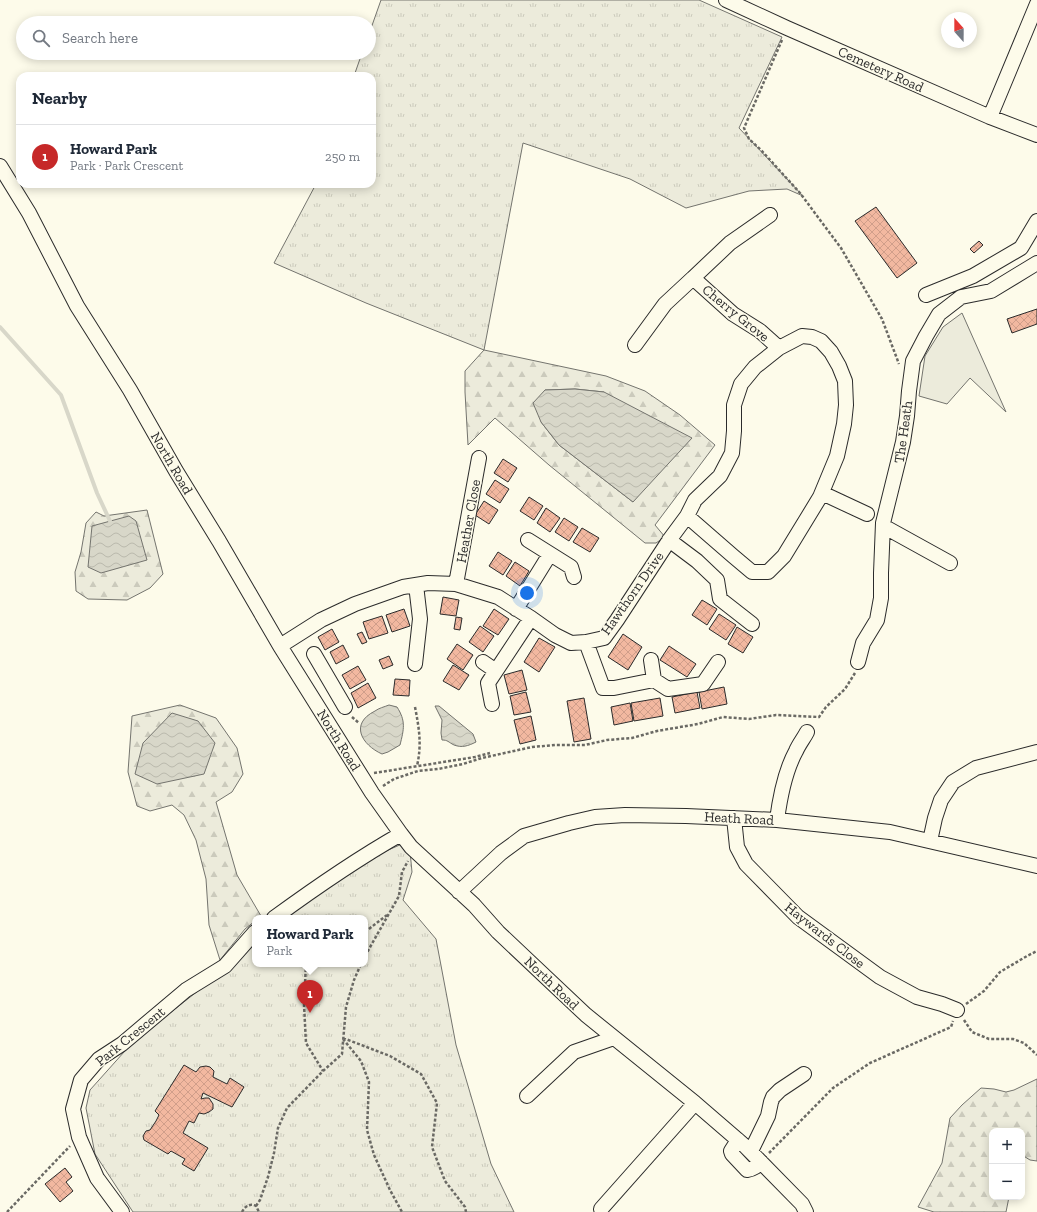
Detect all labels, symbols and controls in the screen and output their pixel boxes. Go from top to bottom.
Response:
north arrow [941,12,977,48]
search box [16,16,376,60]
icon: search [30,27,52,49]
text: Search here [62,29,138,47]
street label: Cemetery Road [835,43,927,96]
text: Nearby [32,88,87,108]
text: Howard Park [70,140,157,158]
text: 1 [42,149,48,164]
text: 250 m [325,149,360,164]
text: Park · Park Crescent [70,158,183,173]
street label: Cherry Grove [699,281,773,346]
street label: The Heath [891,400,916,464]
street label: North Road [147,429,196,498]
street label: Heather Close [453,477,484,564]
street label: Hawthorn Drive [597,548,668,638]
your location [517,583,537,603]
street label: North Road [313,706,364,774]
street label: Heath Road [704,808,775,829]
street label: Haywards Close [781,899,869,972]
popup [252,915,368,967]
text: Howard Park [266,925,354,943]
text: Park [266,943,292,958]
street label: North Road [521,953,583,1014]
pin: 1 [297,980,323,1013]
street label: Park Crescent [92,1003,169,1070]
map controls [989,1128,1025,1200]
button: + [989,1128,1025,1164]
button: − [989,1164,1025,1200]

